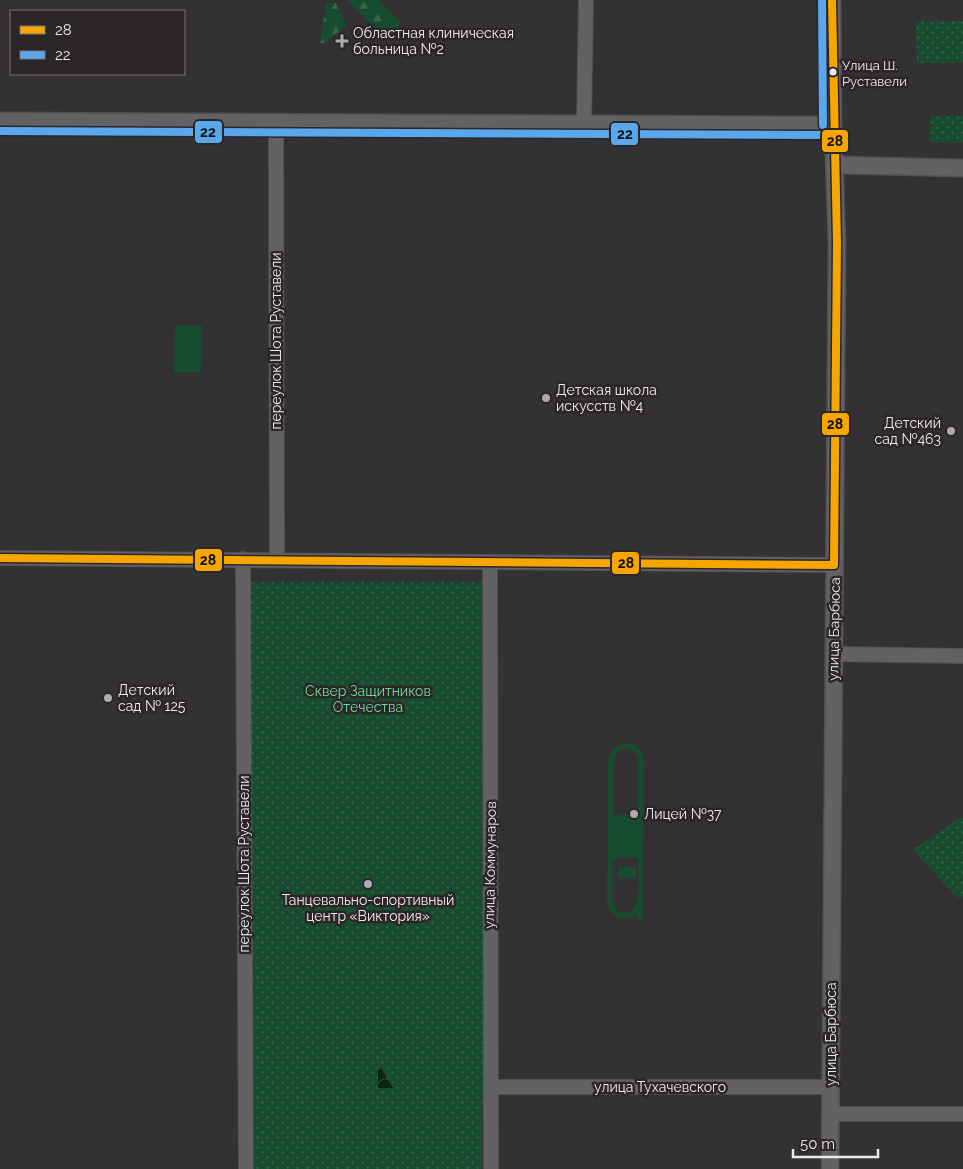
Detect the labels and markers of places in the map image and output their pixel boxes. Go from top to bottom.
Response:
place label: Областная клиническая больница №2 [353,25,514,57]
marker: Областная клиническая больница №2 [335,34,349,48]
place label: Улица Ш. Руставели [842,58,907,89]
marker: Улица Ш. Руставели [828,67,838,77]
place label: Детская школа искусств №4 [556,382,657,414]
marker: Детская школа искусств №4 [540,392,552,404]
place label: Детский сад №463 [874,415,941,447]
marker: Детский сад №463 [945,425,957,437]
place label: Детский сад № 125 [118,682,186,714]
marker: Детский сад № 125 [102,692,114,704]
place label: Лицей №37 [644,806,722,822]
marker: Лицей №37 [628,808,640,820]
marker: Танцевально-спортивный центр «Виктория» [362,878,374,890]
place label: Танцевально-спортивный центр «Виктория» [282,892,454,924]

